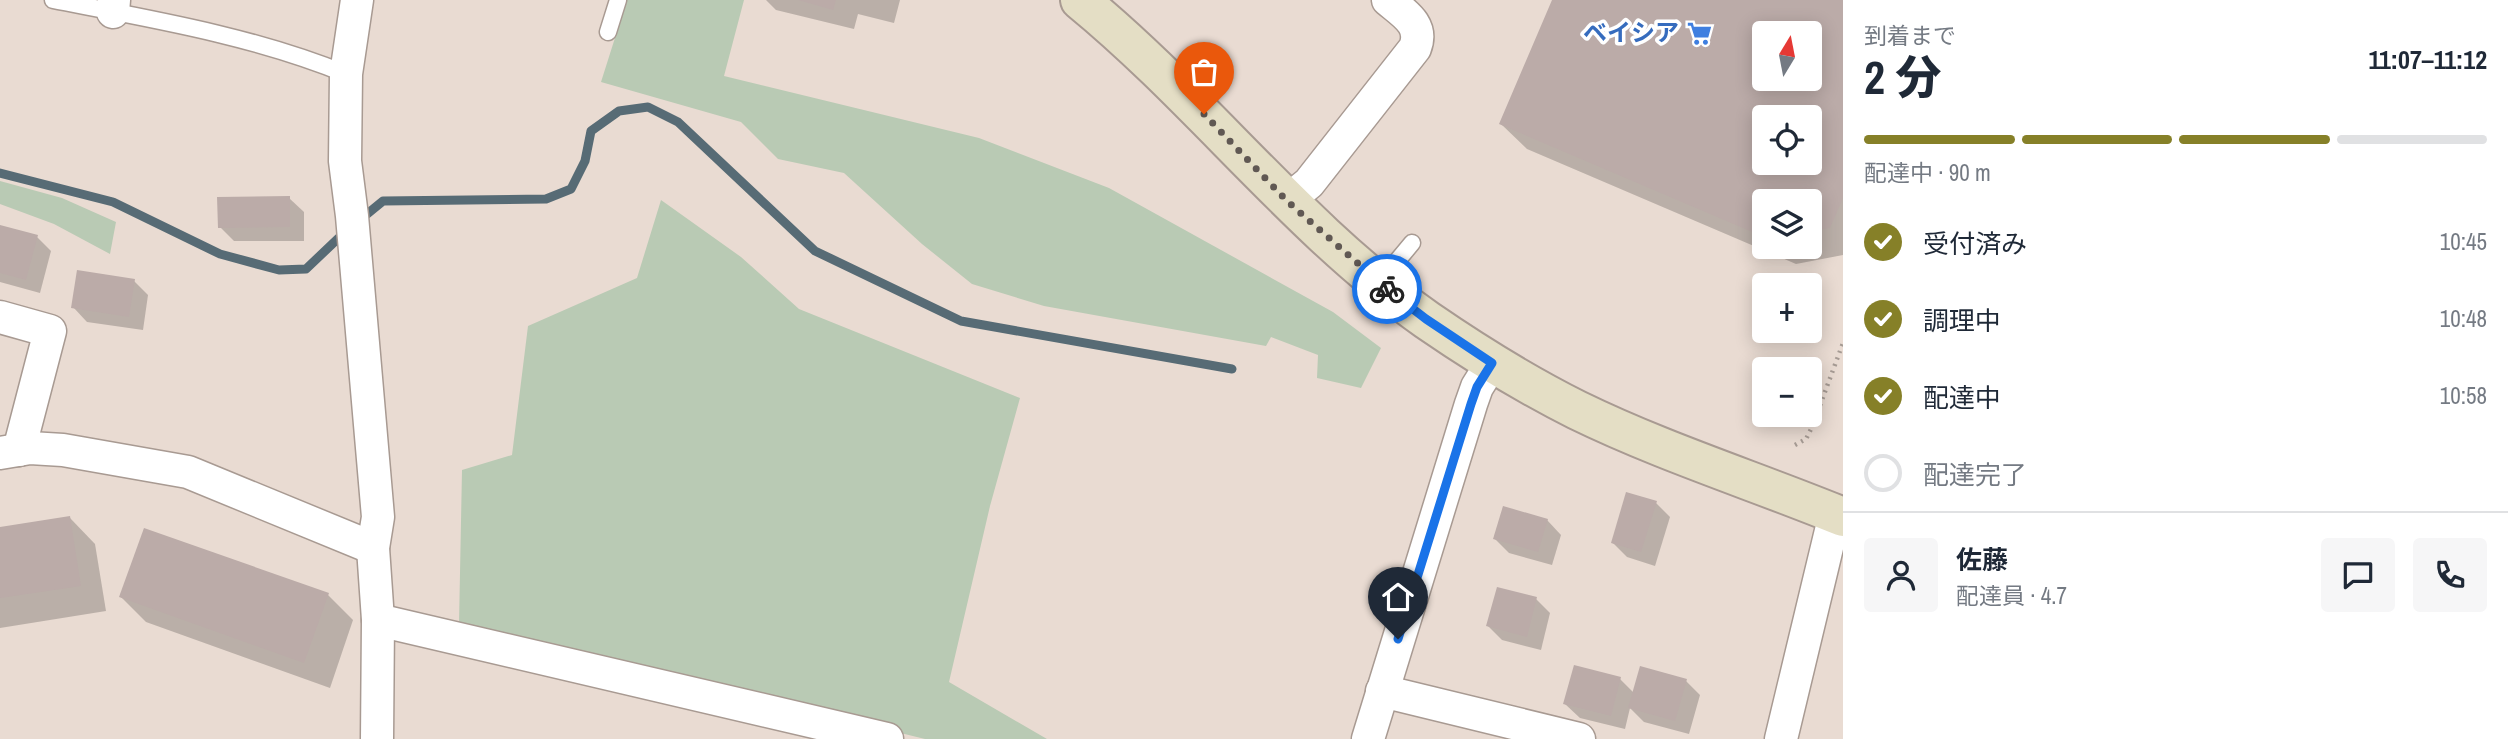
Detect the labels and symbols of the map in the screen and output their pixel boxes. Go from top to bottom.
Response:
place label: ベイシア [1583,16,1679,48]
supermarket icon: ベイシア [1685,19,1713,47]
north arrow [1752,21,1822,91]
pin [1174,42,1234,114]
courier [1352,254,1422,324]
pin [1368,567,1428,639]

